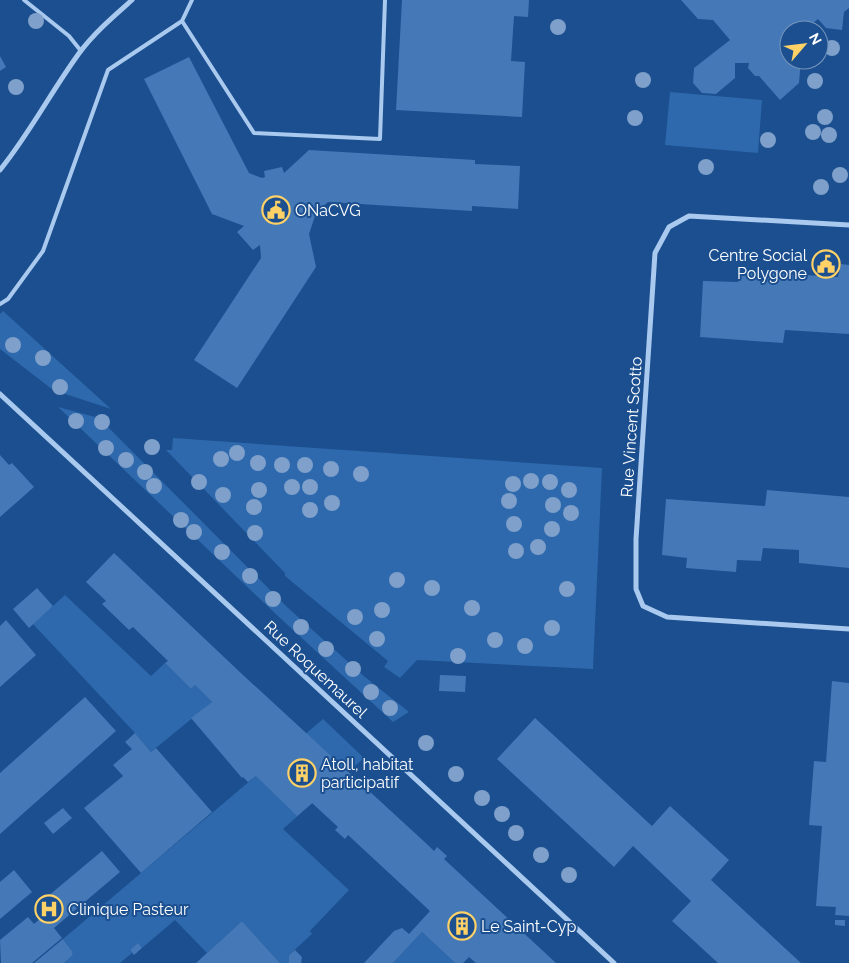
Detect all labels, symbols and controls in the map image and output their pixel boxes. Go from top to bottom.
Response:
north arrow [779,20,829,70]
text: N [806,30,825,47]
public building icon: ONaCVG [261,195,291,225]
place label: ONaCVG [295,201,361,220]
place label: Centre Social Polygone [709,246,808,283]
public building icon: Centre Social Polygone [811,249,841,279]
street label: Rue Vincent Scotto [617,356,646,498]
street label: Rue Roquemaurel [260,617,372,722]
place label: Atoll, habitat participatif [321,755,414,792]
building icon: Atoll, habitat participatif [287,758,317,788]
hospital icon: Clinique Pasteur [34,894,64,924]
place label: Clinique Pasteur [68,900,189,919]
building icon: Le Saint-Cyp [447,911,477,941]
place label: Le Saint-Cyp [481,917,577,936]

